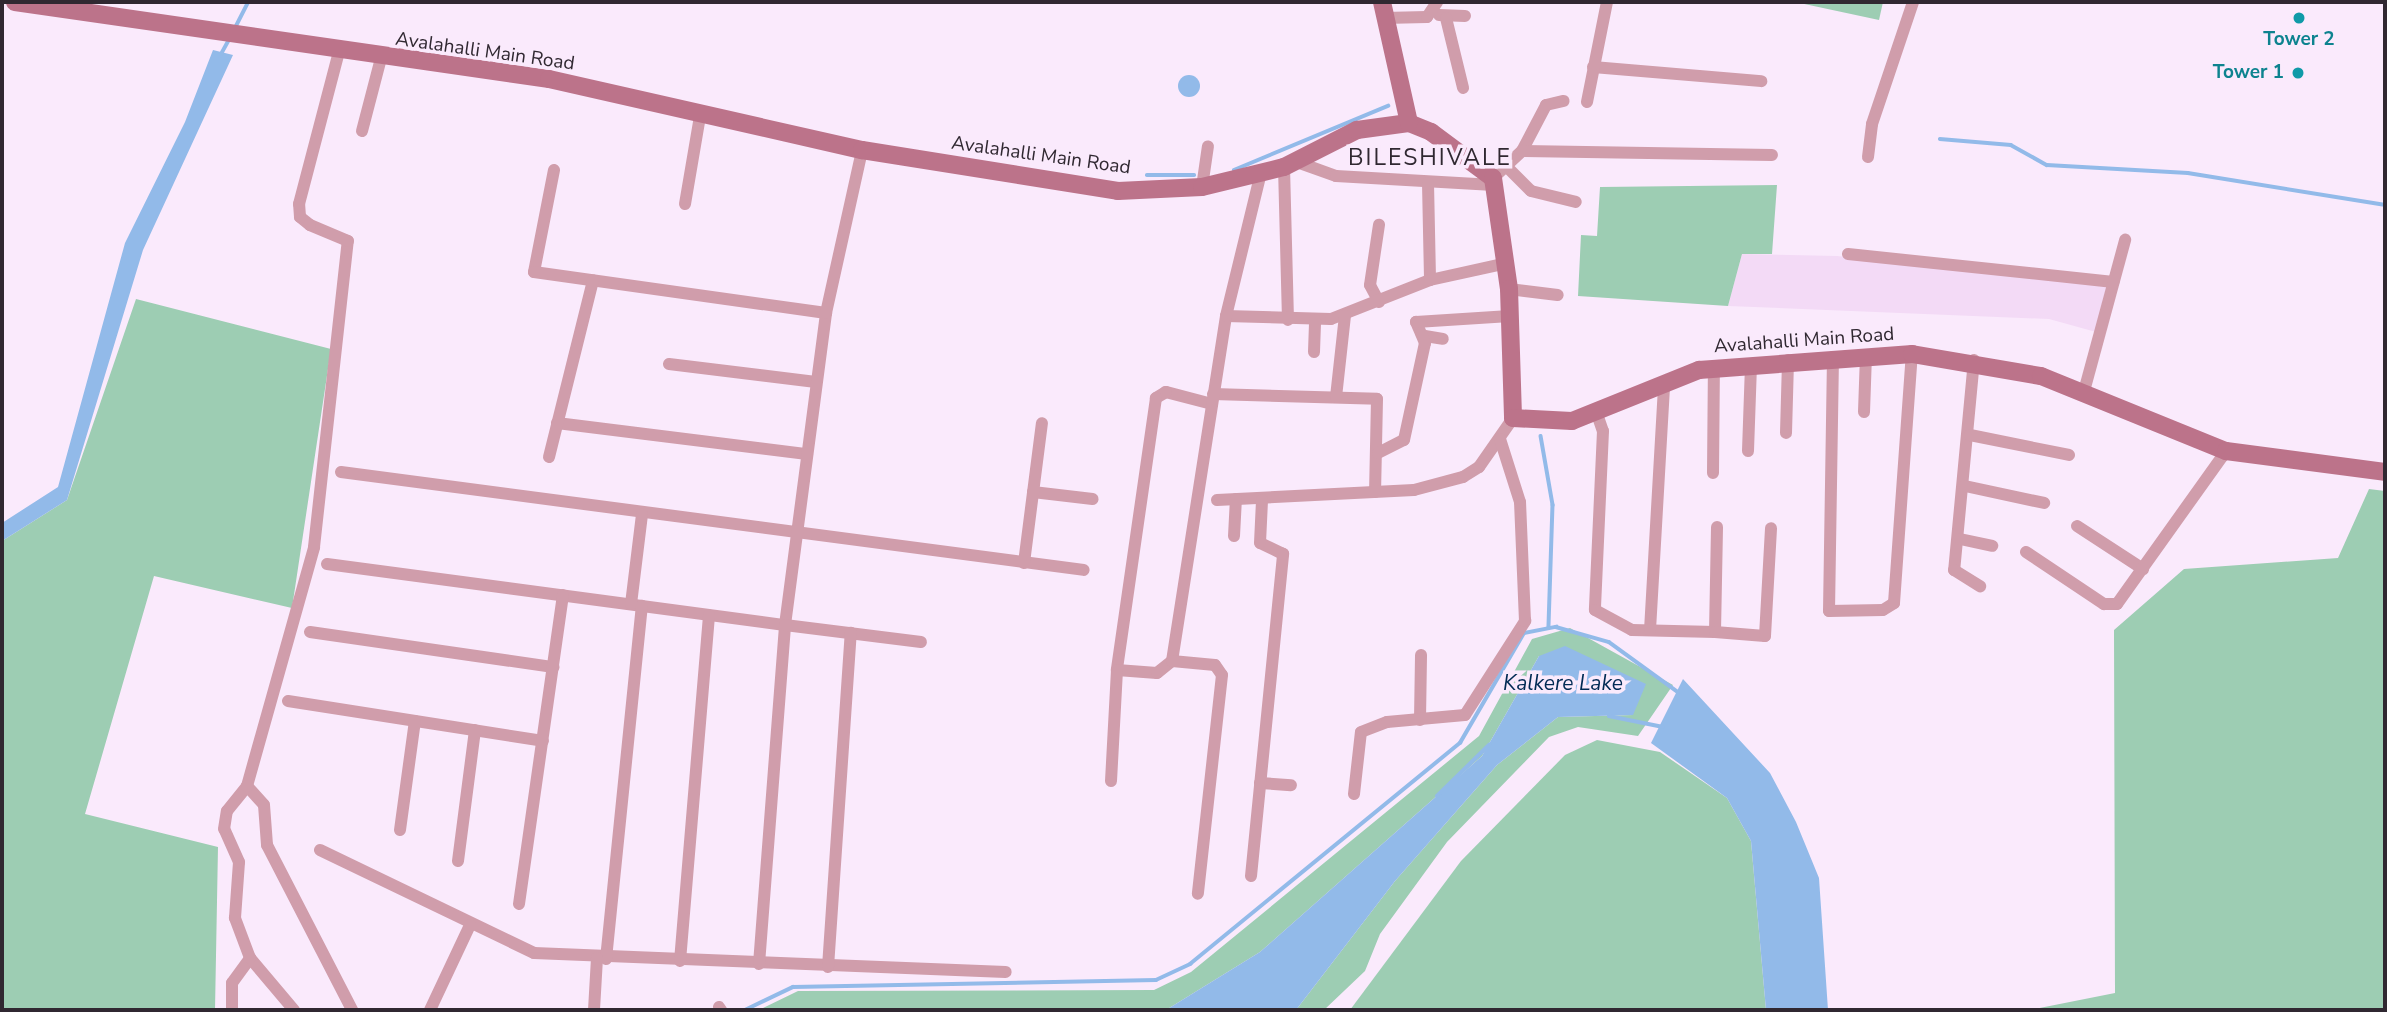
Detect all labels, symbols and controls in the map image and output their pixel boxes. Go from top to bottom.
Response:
marker: Tower 2 [2291,10,2307,26]
street label: Avalahalli Main Road [394,28,576,76]
place label: Tower 2 [2263,29,2335,51]
place label: Tower 1 [2213,62,2284,84]
marker: Tower 1 [2290,65,2306,81]
street label: Avalahalli Main Road [950,132,1132,180]
district label: BILESHIVALE [1349,144,1511,172]
street label: Avalahalli Main Road [1713,323,1895,359]
water label: Kalkere Lake [1503,670,1623,696]

